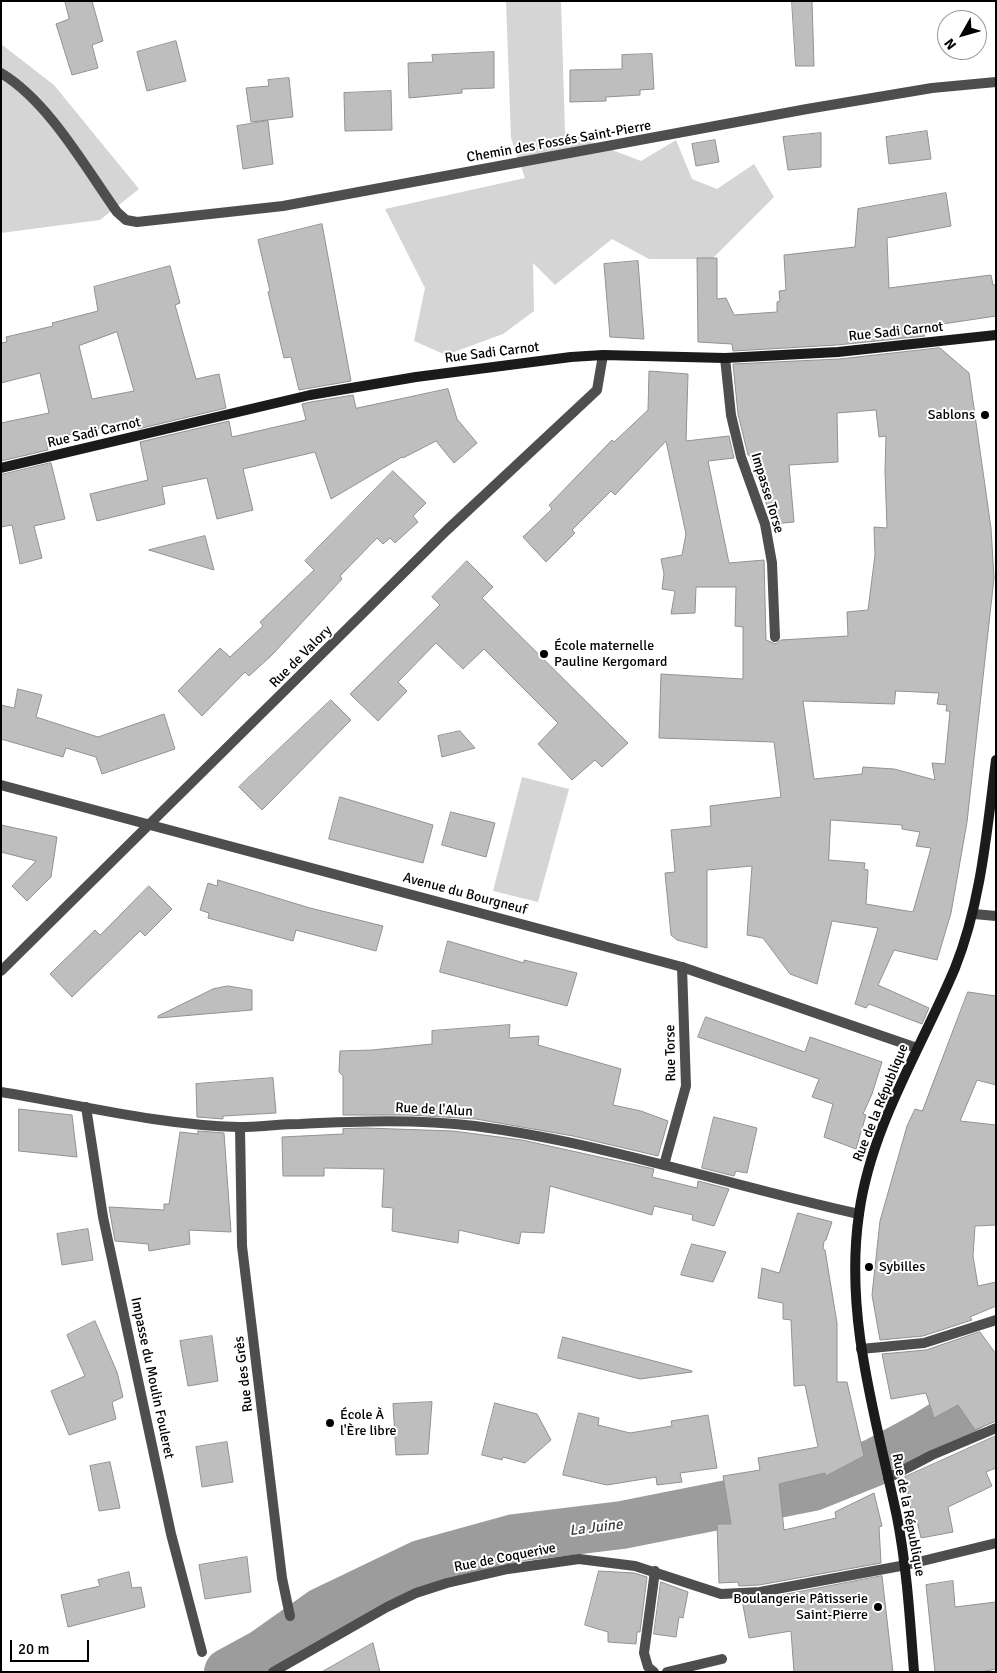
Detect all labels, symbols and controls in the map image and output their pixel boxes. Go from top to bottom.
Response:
north arrow [937,10,987,60]
text: N [941,35,960,53]
street label: Chemin des Fossés Saint-Pierre [465,117,653,167]
street label: Rue Sadi Carnot [848,319,944,345]
street label: Rue Sadi Carnot [444,339,540,367]
place label: Sablons [928,407,975,423]
marker: Sablons [979,409,991,421]
street label: Rue Sadi Carnot [46,414,142,452]
street label: Impasse Torse [747,451,787,535]
street label: Rue de Valory [266,622,336,692]
place label: École maternelle Pauline Kergomard [554,638,667,670]
marker: École maternelle Pauline Kergomard [538,648,550,660]
street label: Avenue du Bourgneuf [401,869,529,919]
street label: Rue Torse [662,1024,680,1082]
street label: Rue de la République [850,1042,912,1164]
street label: Rue de l'Alun [395,1100,473,1120]
place label: Sybilles [879,1259,925,1275]
marker: Sybilles [863,1261,875,1273]
street label: Impasse du Moulin Fouleret [127,1296,177,1460]
street label: Rue des Grès [231,1335,257,1413]
place label: École À l'Ère libre [340,1407,397,1440]
marker: École À l'Ère libre [324,1417,336,1429]
street label: Rue de la République [888,1452,928,1578]
water label: La Juine [568,1516,624,1540]
street label: Rue de Coquerive [453,1540,557,1576]
place label: Boulangerie Pâtisserie Saint-Pierre [733,1591,868,1624]
marker: Boulangerie Pâtisserie Saint-Pierre [872,1601,884,1613]
scale bar [12,1630,91,1662]
text: 20 m [18,1640,49,1658]

